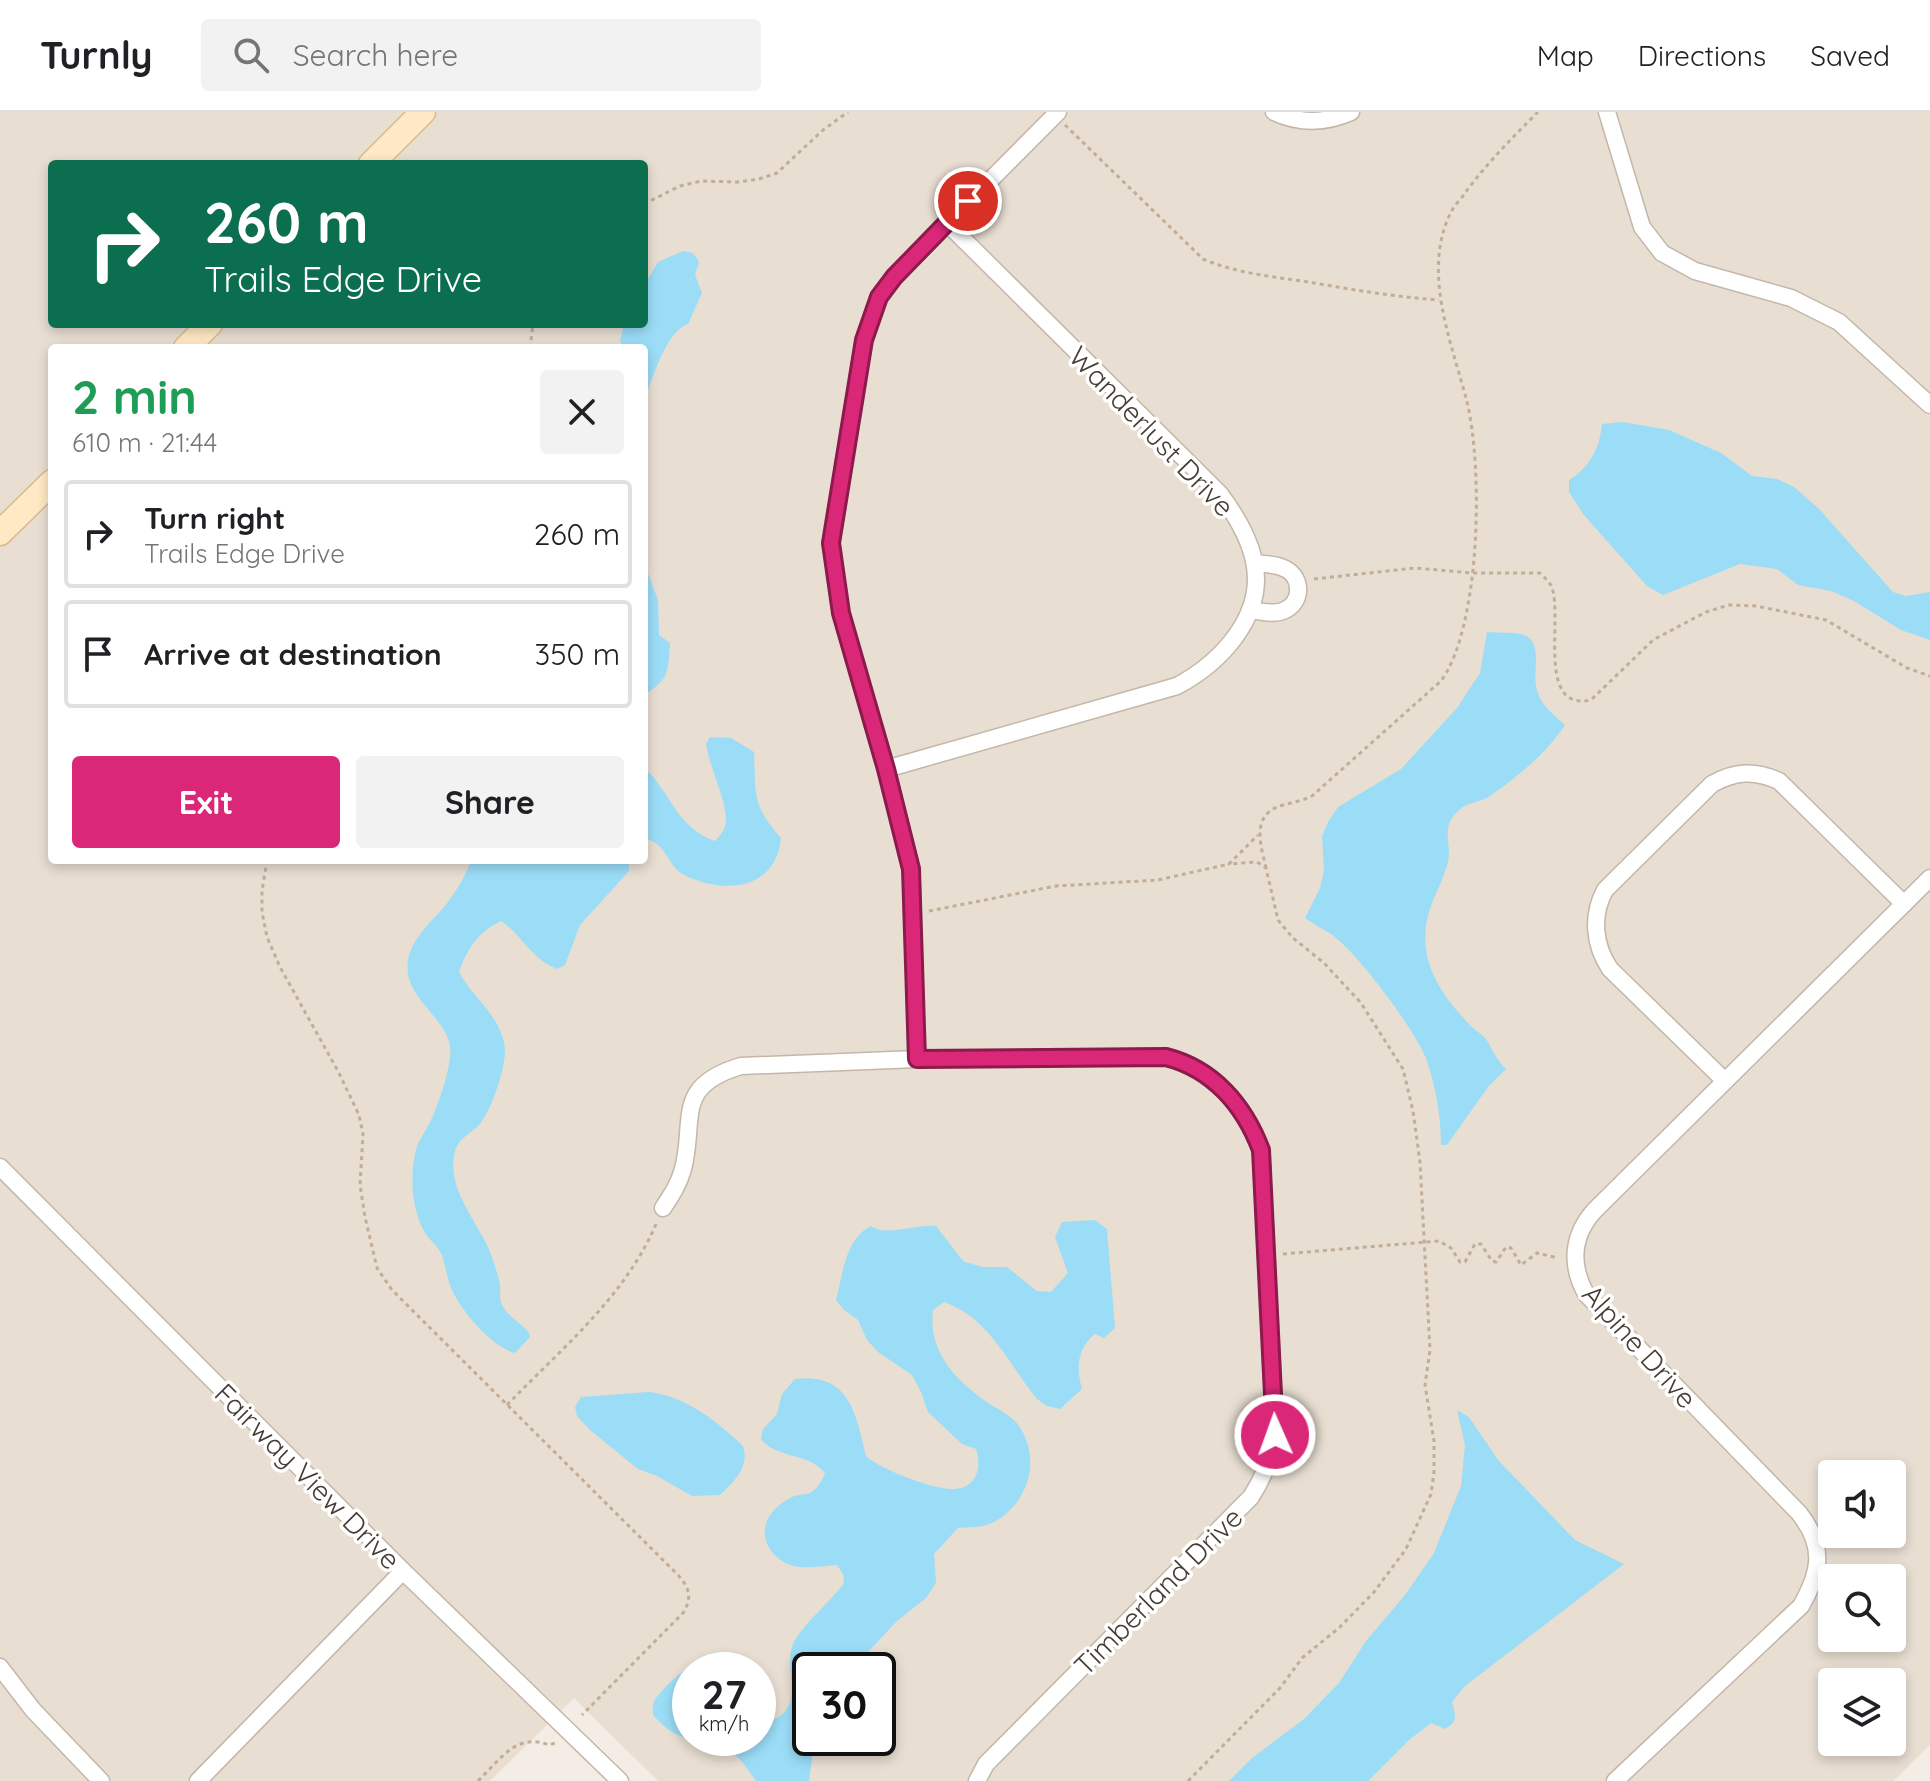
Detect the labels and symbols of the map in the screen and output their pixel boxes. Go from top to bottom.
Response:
pin [934,167,1002,235]
street label: Wanderlust Drive [1062,338,1242,524]
street label: Alpine Drive [1575,1277,1705,1415]
street label: Fairway View Drive [208,1376,408,1576]
position arrow [1233,1393,1317,1477]
street label: Timberland Drive [1067,1500,1249,1682]
speed limit sign: 30 [792,1652,896,1756]

